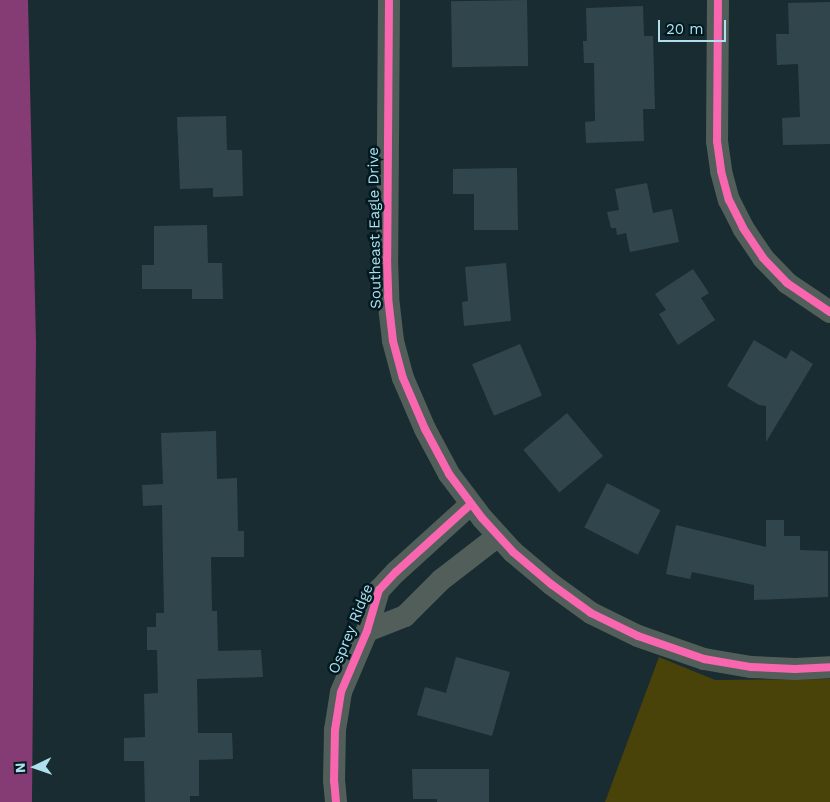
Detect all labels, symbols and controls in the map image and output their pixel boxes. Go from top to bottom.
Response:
scale bar [660,10,728,42]
text: 20 m [666,20,704,38]
street label: Southeast Eagle Drive [365,147,385,309]
street label: Osprey Ridge [325,581,377,677]
north arrow [10,742,60,792]
text: N [12,762,28,773]

